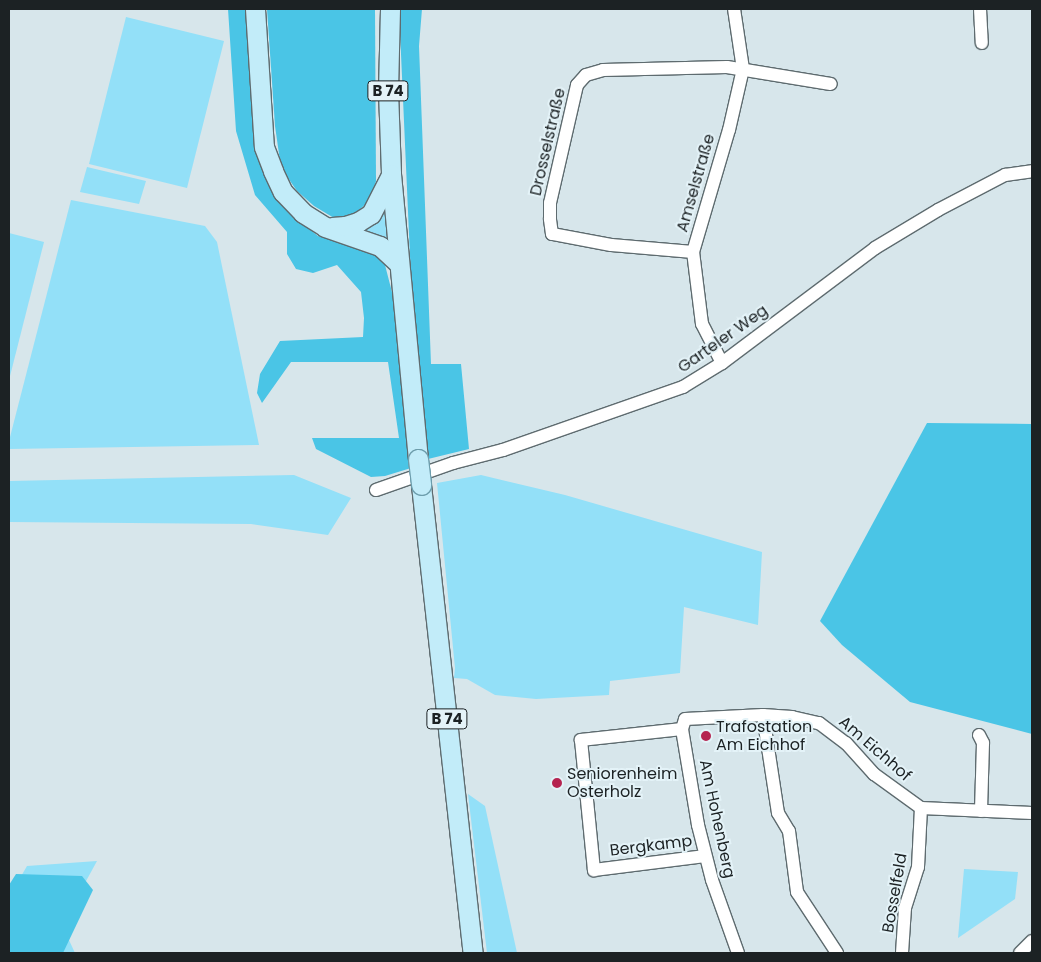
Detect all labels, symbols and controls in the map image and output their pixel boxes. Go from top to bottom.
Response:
road number: B 74 [367,78,409,104]
street label: Drosselstraße [526,86,570,198]
street label: Amselstraße [673,132,719,234]
street label: Garteler Weg [674,301,772,377]
road number: B 74 [426,706,468,732]
street label: Am Eichhof [835,712,915,786]
place label: Trafostation Am Eichhof [716,717,812,755]
marker: Trafostation Am Eichhof [700,730,712,742]
street label: Am Hohenberg [695,758,739,880]
place label: Seniorenheim Osterholz [567,764,677,802]
marker: Seniorenheim Osterholz [551,777,563,789]
street label: Bergkamp [609,831,693,861]
street label: Bosselfeld [879,852,911,934]

